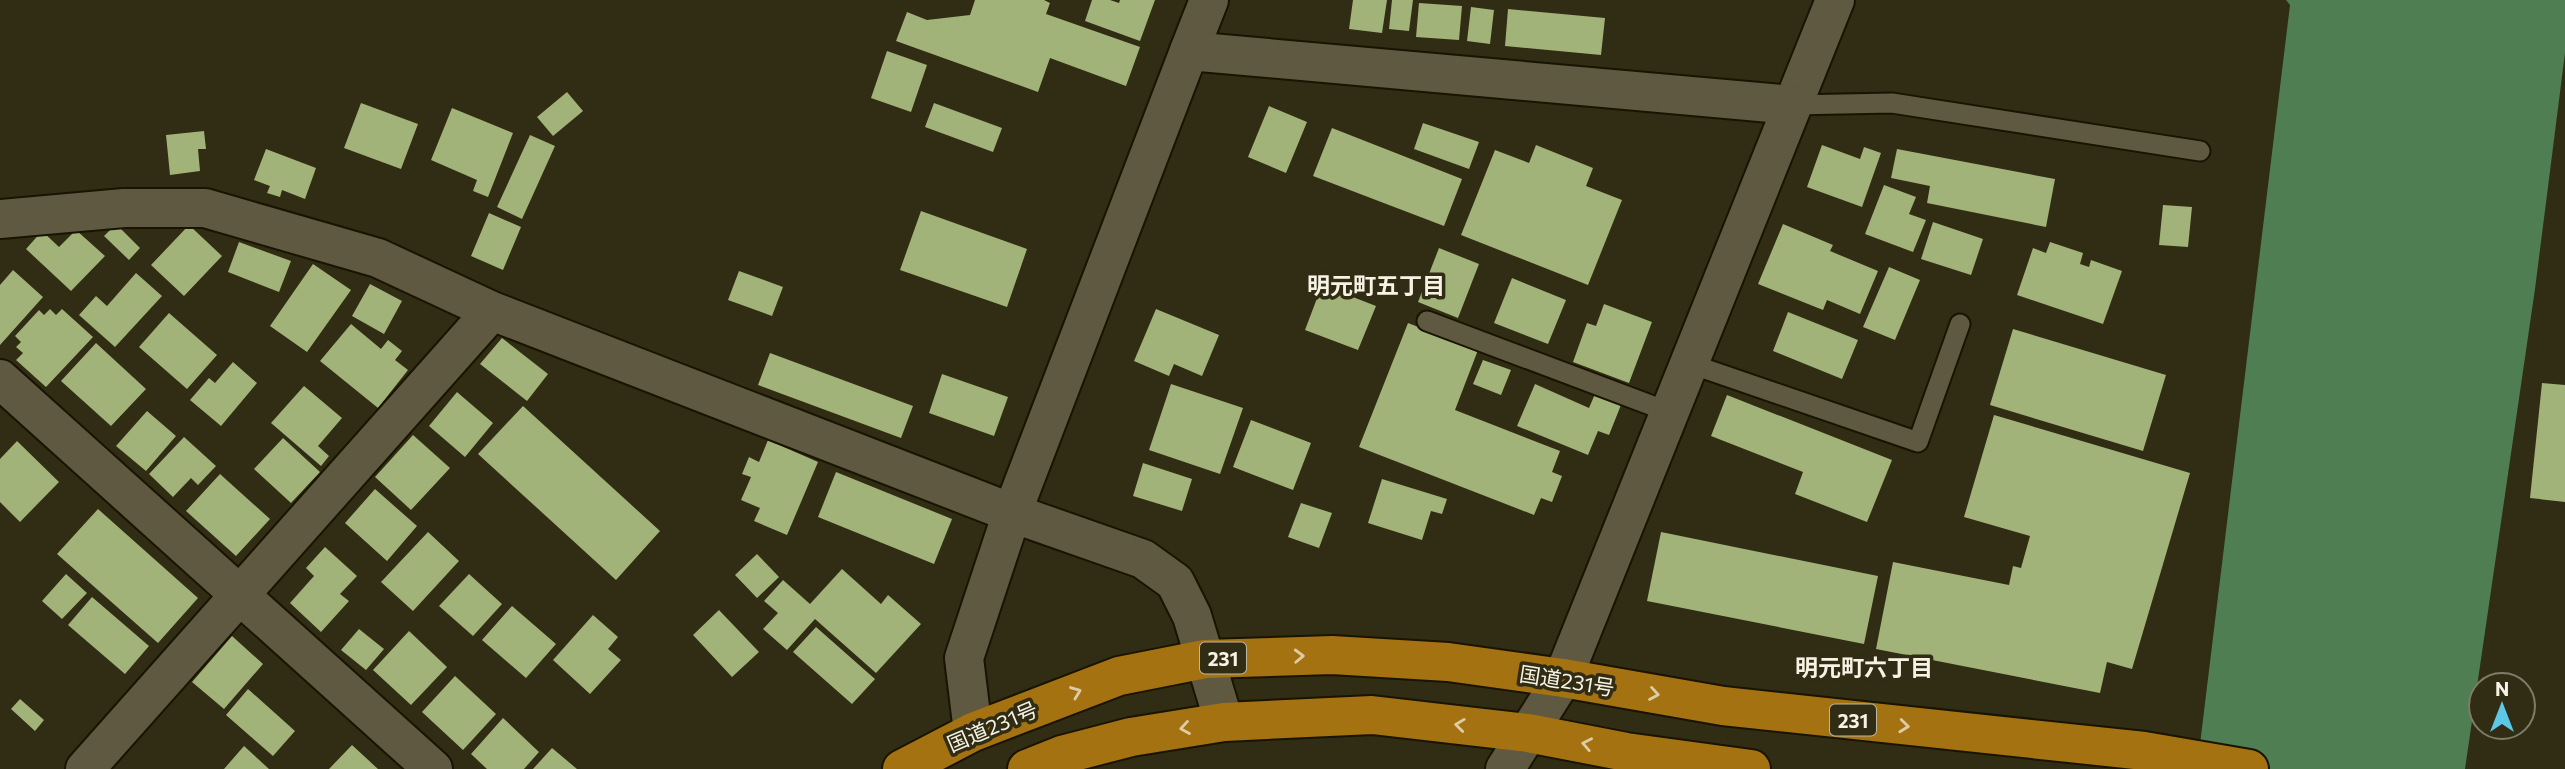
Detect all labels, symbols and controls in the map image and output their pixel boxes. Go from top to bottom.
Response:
district label: 明元町五丁目 [1307,271,1445,299]
road number: 231 [1200,642,1246,674]
one-way arrow [1294,649,1305,664]
district label: 明元町六丁目 [1795,653,1933,681]
street label: 国道231号 [1518,660,1616,700]
north arrow [2467,671,2537,741]
text: N [2495,677,2509,700]
one-way arrow [1070,686,1082,700]
one-way arrow [1648,686,1660,701]
street label: 国道231号 [943,696,1041,756]
road number: 231 [1830,705,1876,736]
one-way arrow [1454,718,1465,733]
one-way arrow [1898,718,1910,733]
one-way arrow [1179,720,1191,735]
one-way arrow [1581,738,1593,753]

